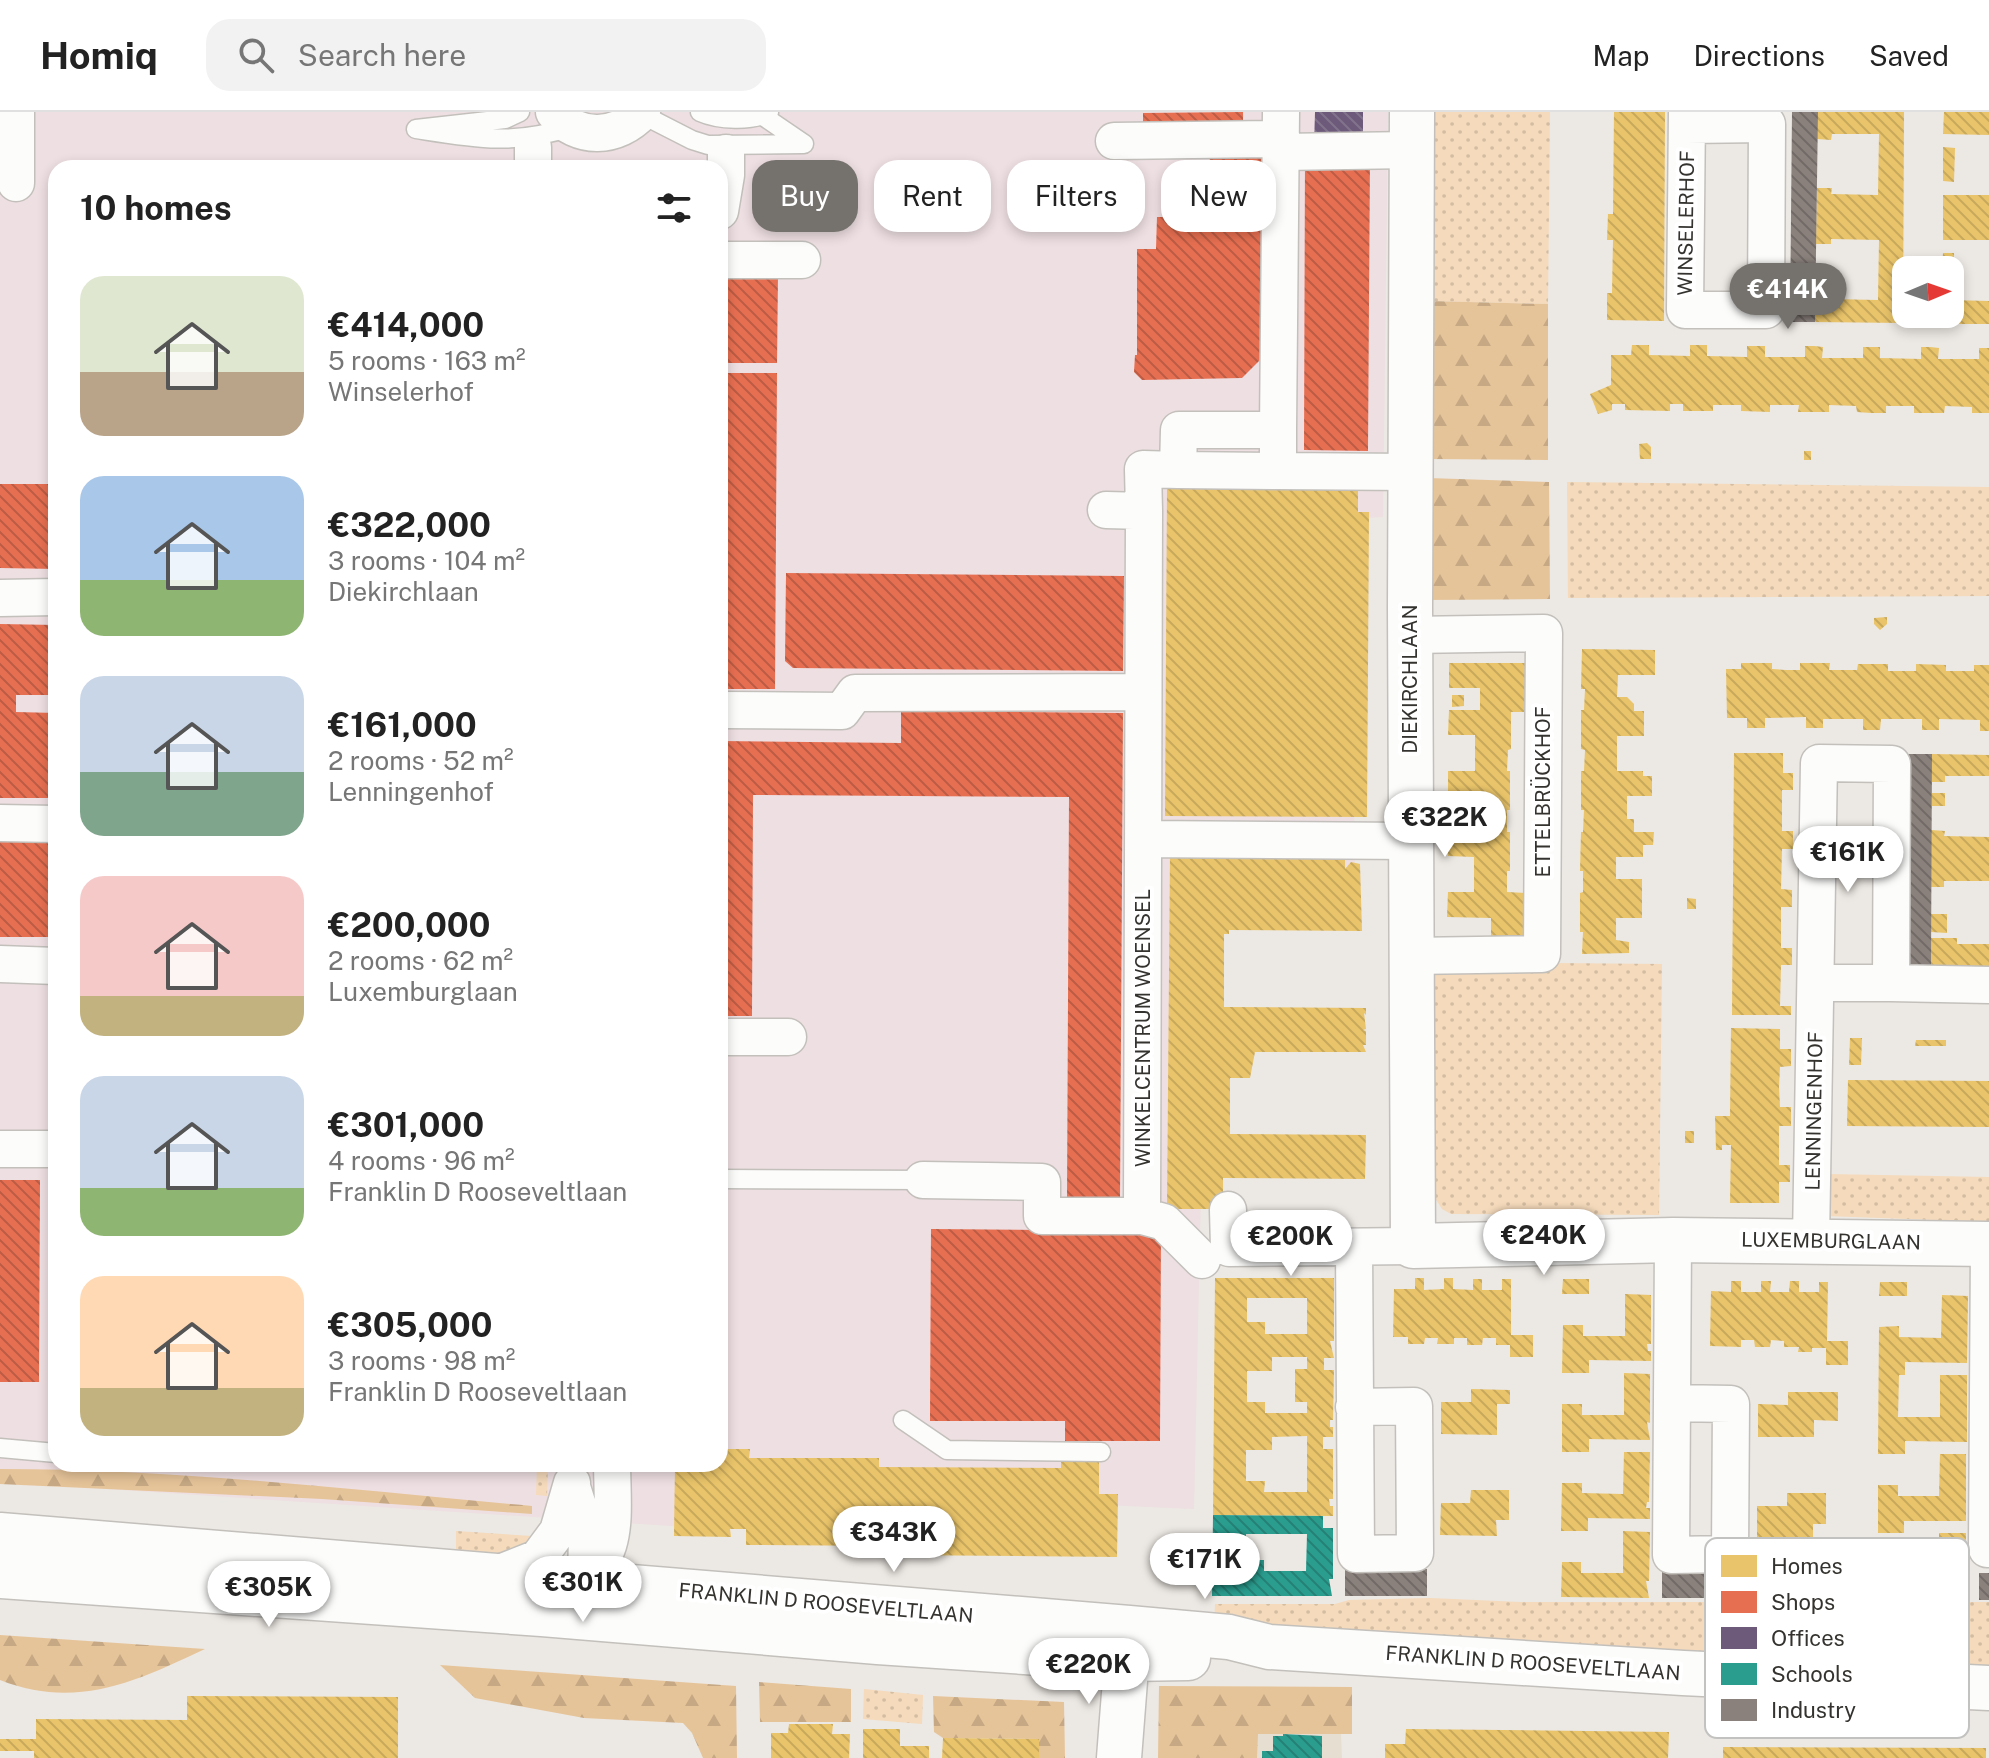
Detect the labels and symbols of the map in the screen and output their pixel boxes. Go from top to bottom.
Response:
street label: WINSELERHOF [1673,150,1699,296]
north arrow [1892,256,1964,328]
pin: €414K [1732,263,1844,331]
street label: DIEKIRCHLAAN [1398,604,1422,754]
street label: ETTELBRÜCKHOF [1530,706,1555,878]
pin: €322K [1389,791,1501,859]
pin: €161K [1792,826,1904,894]
street label: WINKELCENTRUM WOENSEL [1131,889,1155,1167]
street label: LENNINGENHOF [1801,1031,1827,1191]
pin: €240K [1488,1209,1600,1277]
pin: €200K [1235,1210,1347,1278]
street label: LUXEMBURGLAAN [1741,1227,1921,1255]
pin: €343K [838,1506,950,1574]
pin: €171K [1149,1533,1261,1601]
legend [1705,1538,1969,1738]
text: Homes [1771,1553,1843,1579]
pin: €301K [527,1556,639,1624]
pin: €305K [213,1561,325,1629]
street label: FRANKLIN D ROOSEVELTLAAN [678,1578,974,1628]
text: Shops [1771,1589,1835,1615]
text: Offices [1771,1625,1845,1651]
pin: €220K [1033,1638,1145,1706]
street label: FRANKLIN D ROOSEVELTLAAN [1385,1641,1681,1685]
text: Schools [1771,1661,1853,1687]
text: Industry [1771,1697,1856,1723]

